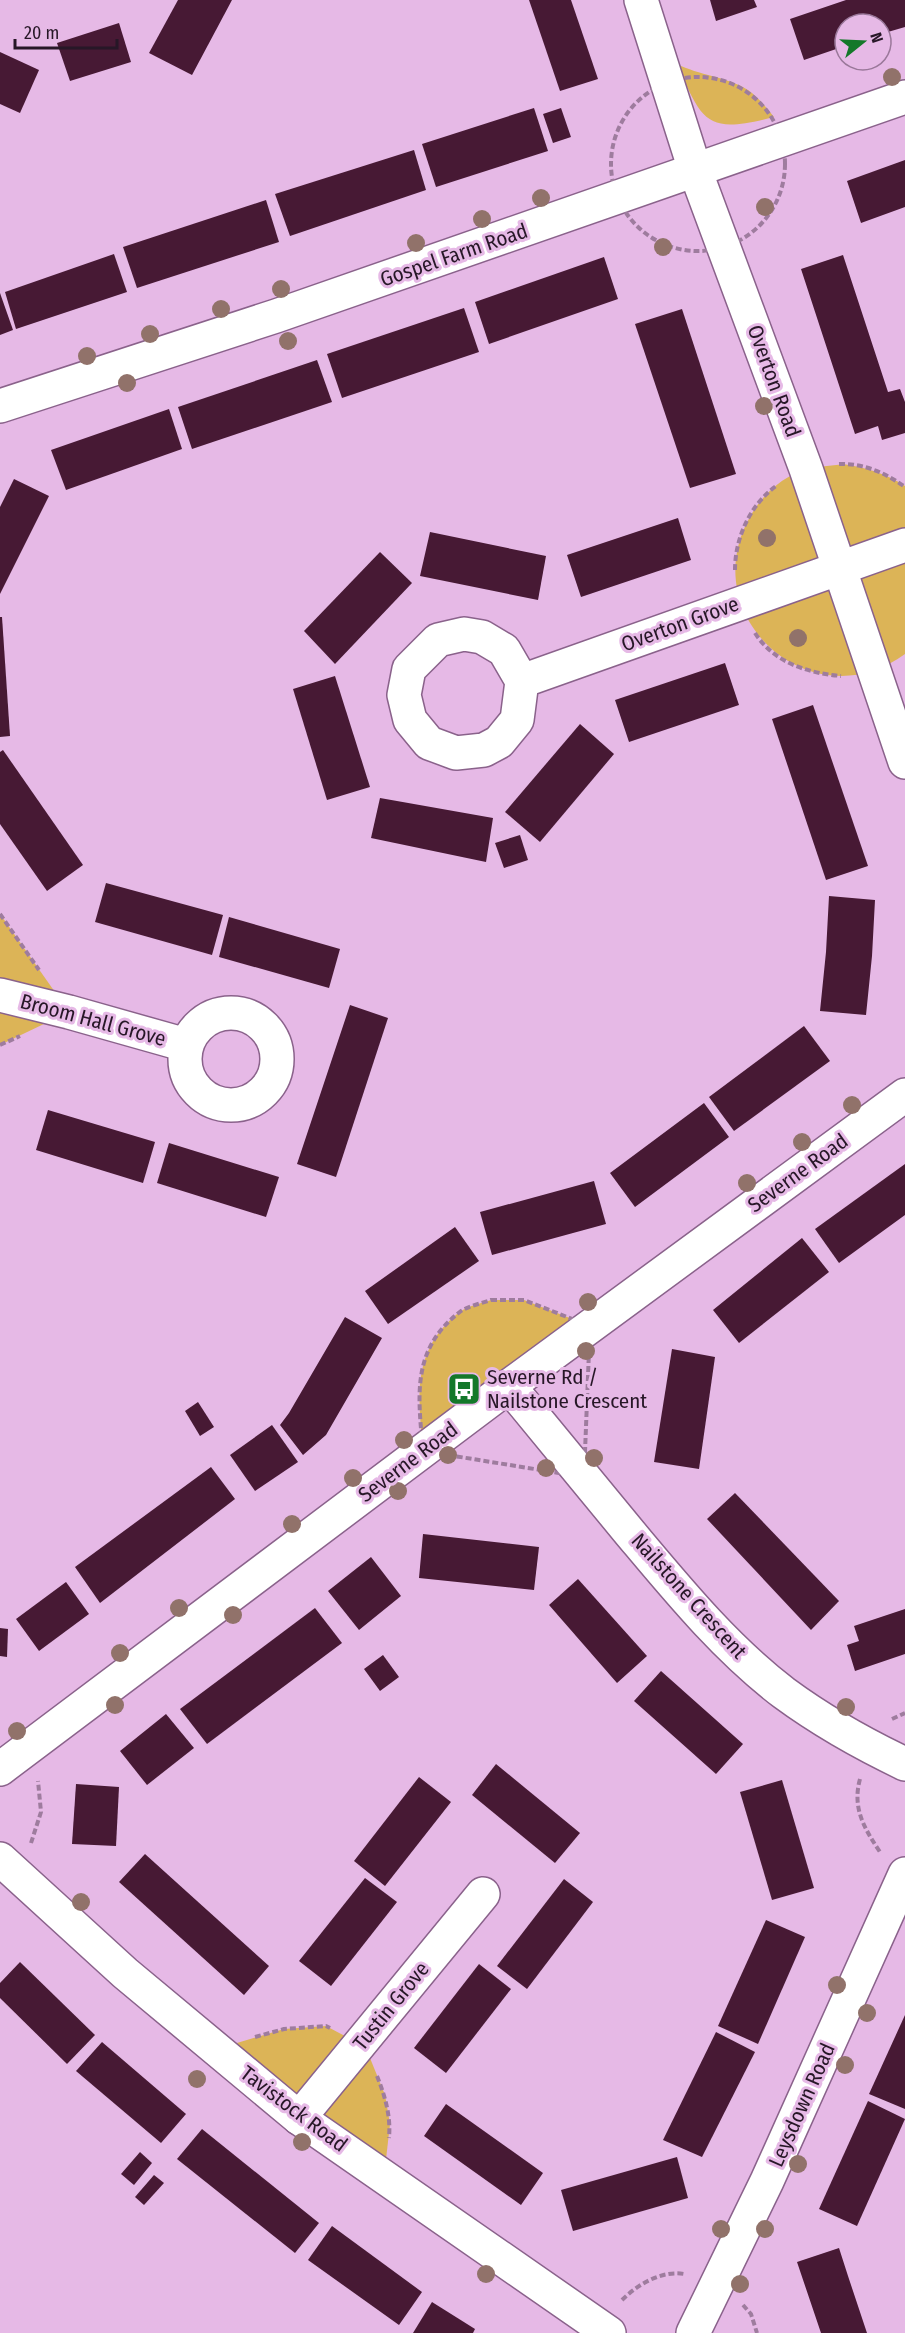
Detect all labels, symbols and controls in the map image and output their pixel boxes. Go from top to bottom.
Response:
scale bar [15,12,117,50]
north arrow [833,12,893,72]
text: 20 m [24,22,59,44]
text: N [866,30,887,45]
street label: Gospel Farm Road [377,218,531,292]
street label: Overton Road [742,321,806,441]
street label: Overton Grove [618,591,742,657]
street label: Broom Hall Grove [17,988,169,1052]
street label: Severne Road [743,1128,853,1218]
place label: Severne Rd / Nailstone Crescent [487,1364,647,1414]
bus stop icon: Severne Rd / Nailstone Crescent [446,1371,482,1407]
street label: Severne Road [353,1416,463,1508]
street label: Nailstone Crescent [626,1528,752,1664]
street label: Tustin Grove [347,1956,435,2056]
street label: Leysdown Road [763,2039,841,2171]
street label: Tavistock Road [235,2060,353,2158]

